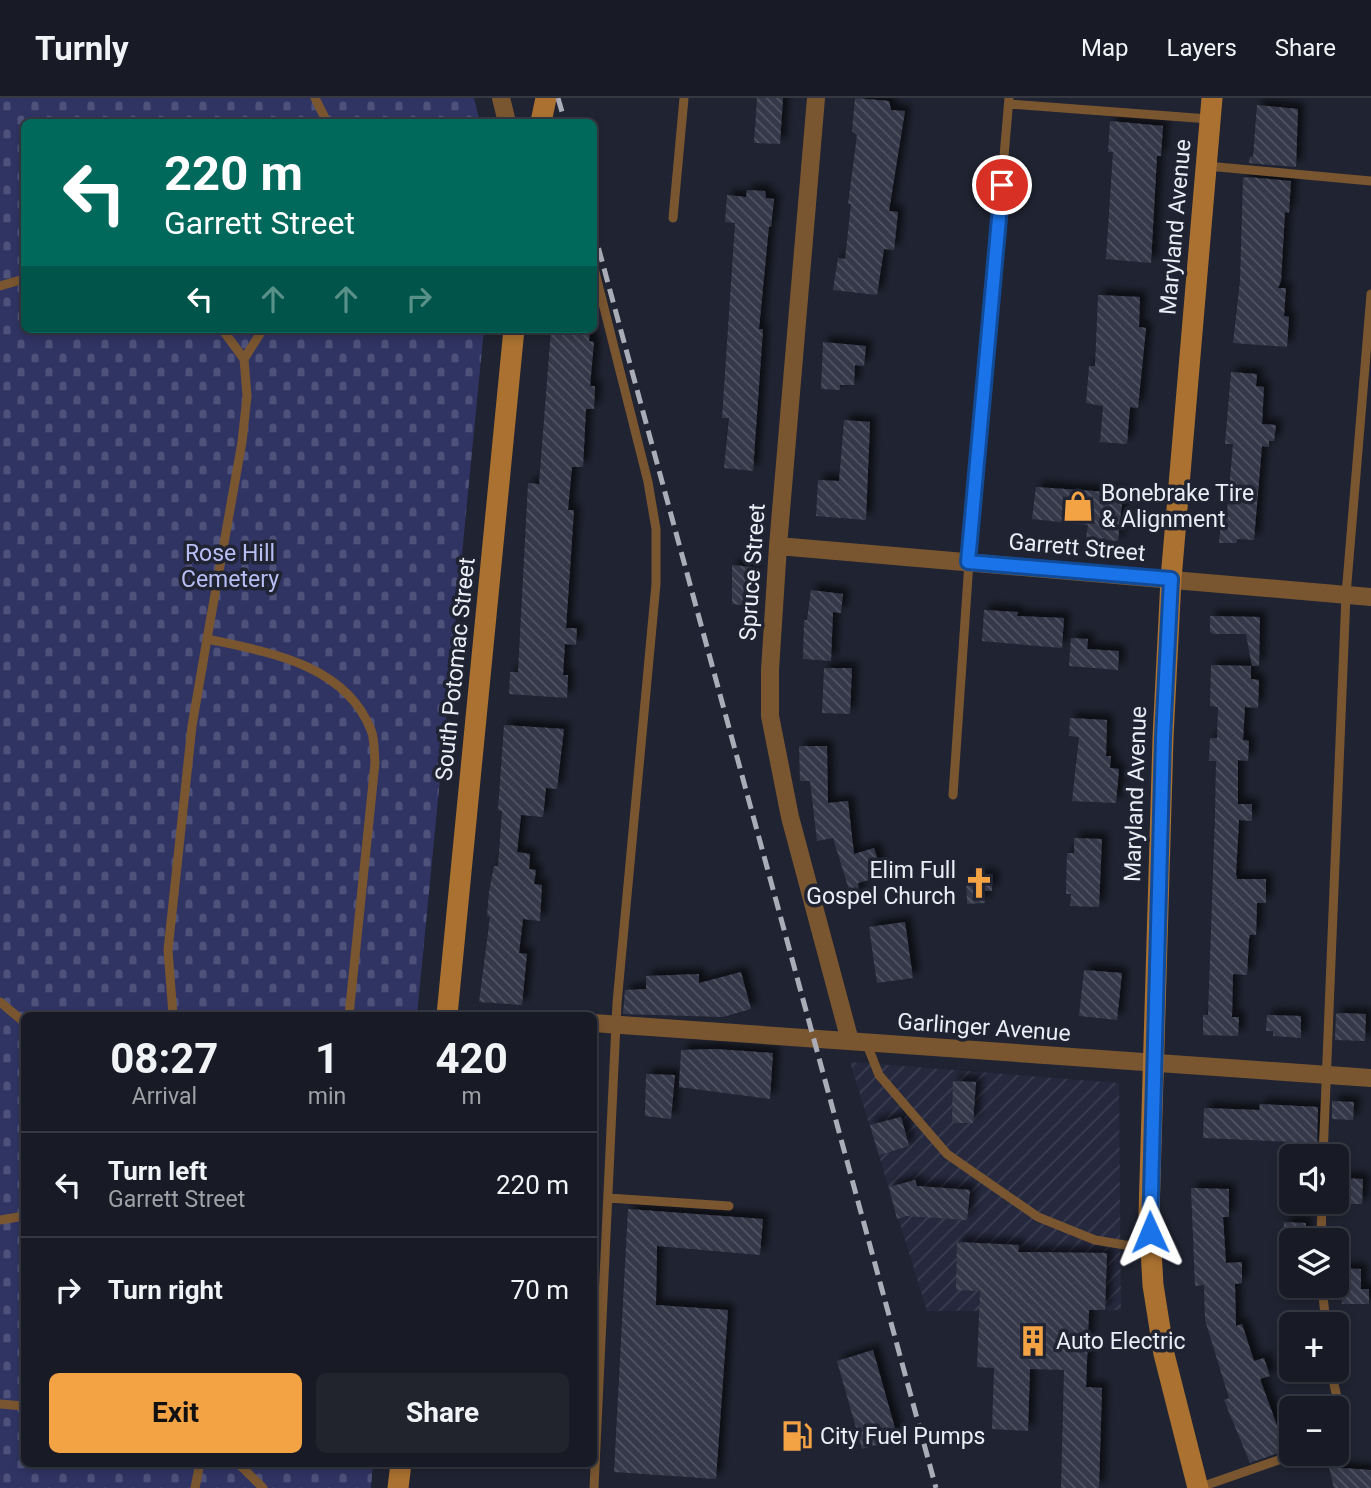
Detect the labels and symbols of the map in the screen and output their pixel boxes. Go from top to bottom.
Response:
street label: Maryland Avenue [1154,138,1197,316]
pin [972,155,1032,215]
place label: Bonebrake Tire & Alignment [1101,480,1254,533]
shop icon: Bonebrake Tire & Alignment [1061,489,1095,523]
street label: Spruce Street [734,502,771,642]
street label: Garrett Street [1007,528,1146,567]
park label: Rose Hill Cemetery [181,540,279,593]
street label: South Potomac Street [430,556,481,782]
street label: Maryland Avenue [1119,706,1152,883]
place label: Elim Full Gospel Church [806,857,956,910]
church icon: Elim Full Gospel Church [962,866,996,900]
street label: Garlinger Avenue [896,1008,1072,1047]
position arrow [1113,1195,1187,1269]
building icon: Auto Electric [1016,1324,1050,1358]
place label: Auto Electric [1056,1328,1186,1355]
fuel station icon: City Fuel Pumps [780,1419,814,1453]
place label: City Fuel Pumps [820,1423,985,1450]

